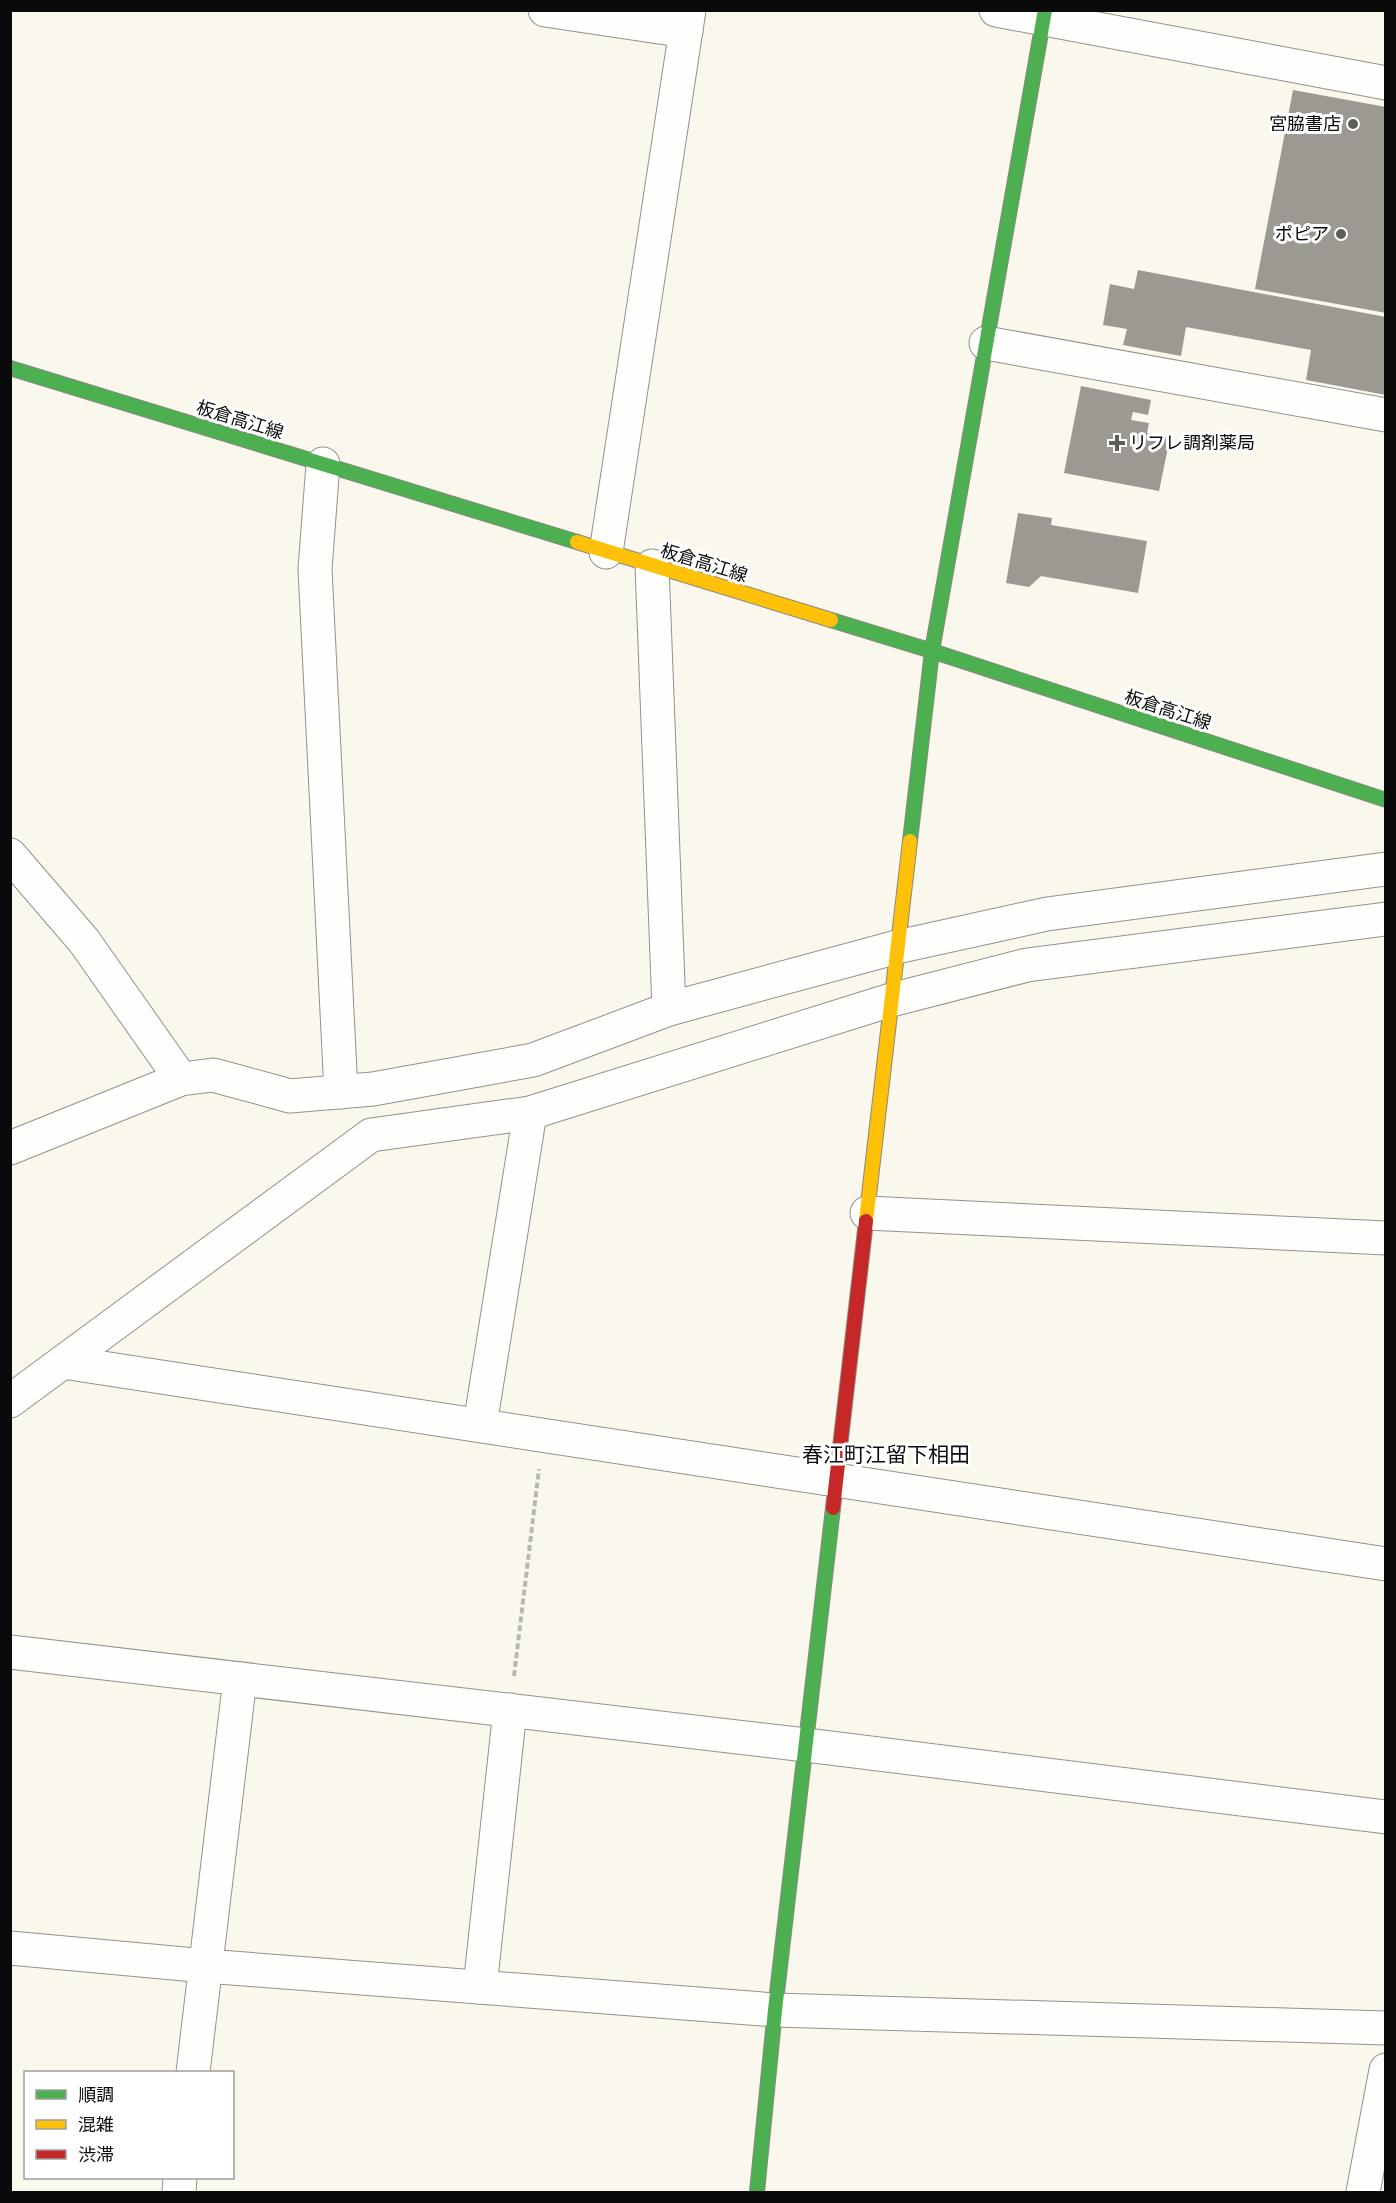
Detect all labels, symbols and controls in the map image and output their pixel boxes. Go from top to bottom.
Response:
place label: 宮脇書店 [1269,111,1341,135]
marker: 宮脇書店 [1346,117,1360,131]
place label: ポピア [1275,221,1329,245]
marker: ポピア [1334,227,1348,241]
street label: 板倉高江線 [194,394,287,444]
place label: リフレ調剤薬局 [1129,430,1255,454]
marker: リフレ調剤薬局 [1110,436,1124,450]
street label: 板倉高江線 [658,537,751,587]
street label: 板倉高江線 [1122,684,1215,734]
district label: 春江町江留下相田 [802,1440,970,1468]
legend [24,2071,234,2179]
text: 順調 [78,2082,114,2106]
text: 混雑 [78,2112,114,2136]
text: 渋滞 [78,2142,114,2166]

